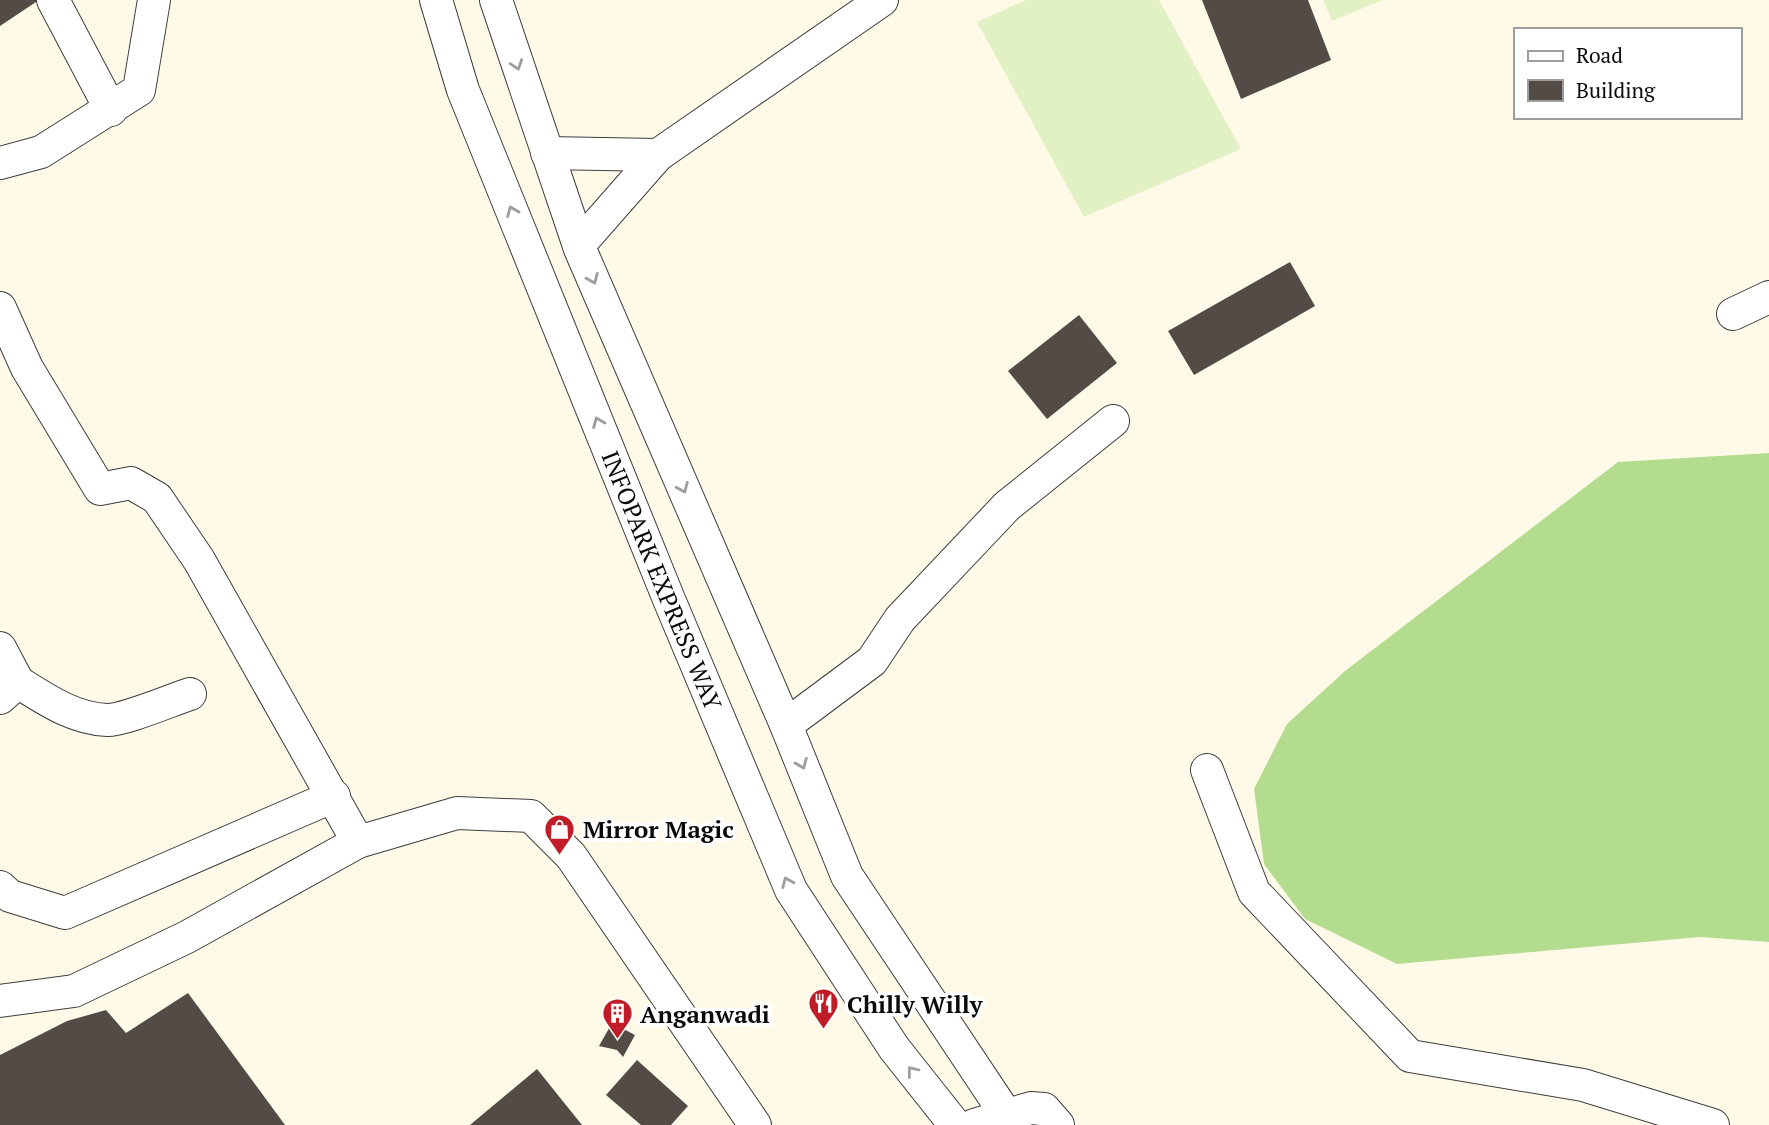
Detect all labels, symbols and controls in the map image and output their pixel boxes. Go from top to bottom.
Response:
legend [1514,28,1741,119]
text: Road [1576,41,1623,69]
one-way arrow [509,58,523,71]
text: Building [1576,76,1656,104]
one-way arrow [507,206,521,218]
one-way arrow [585,272,599,284]
one-way arrow [592,417,606,429]
street label: INFOPARK EXPRESS WAY [594,446,730,715]
one-way arrow [675,481,689,493]
one-way arrow [794,758,808,770]
shop icon: Mirror Magic [543,812,577,856]
place label: Mirror Magic [583,813,734,845]
one-way arrow [781,877,795,889]
restaurant icon: Chilly Willy [807,987,841,1031]
place label: Chilly Willy [847,988,984,1020]
building icon: Anganwadi [600,997,634,1041]
place label: Anganwadi [640,998,770,1030]
one-way arrow [908,1067,921,1079]

